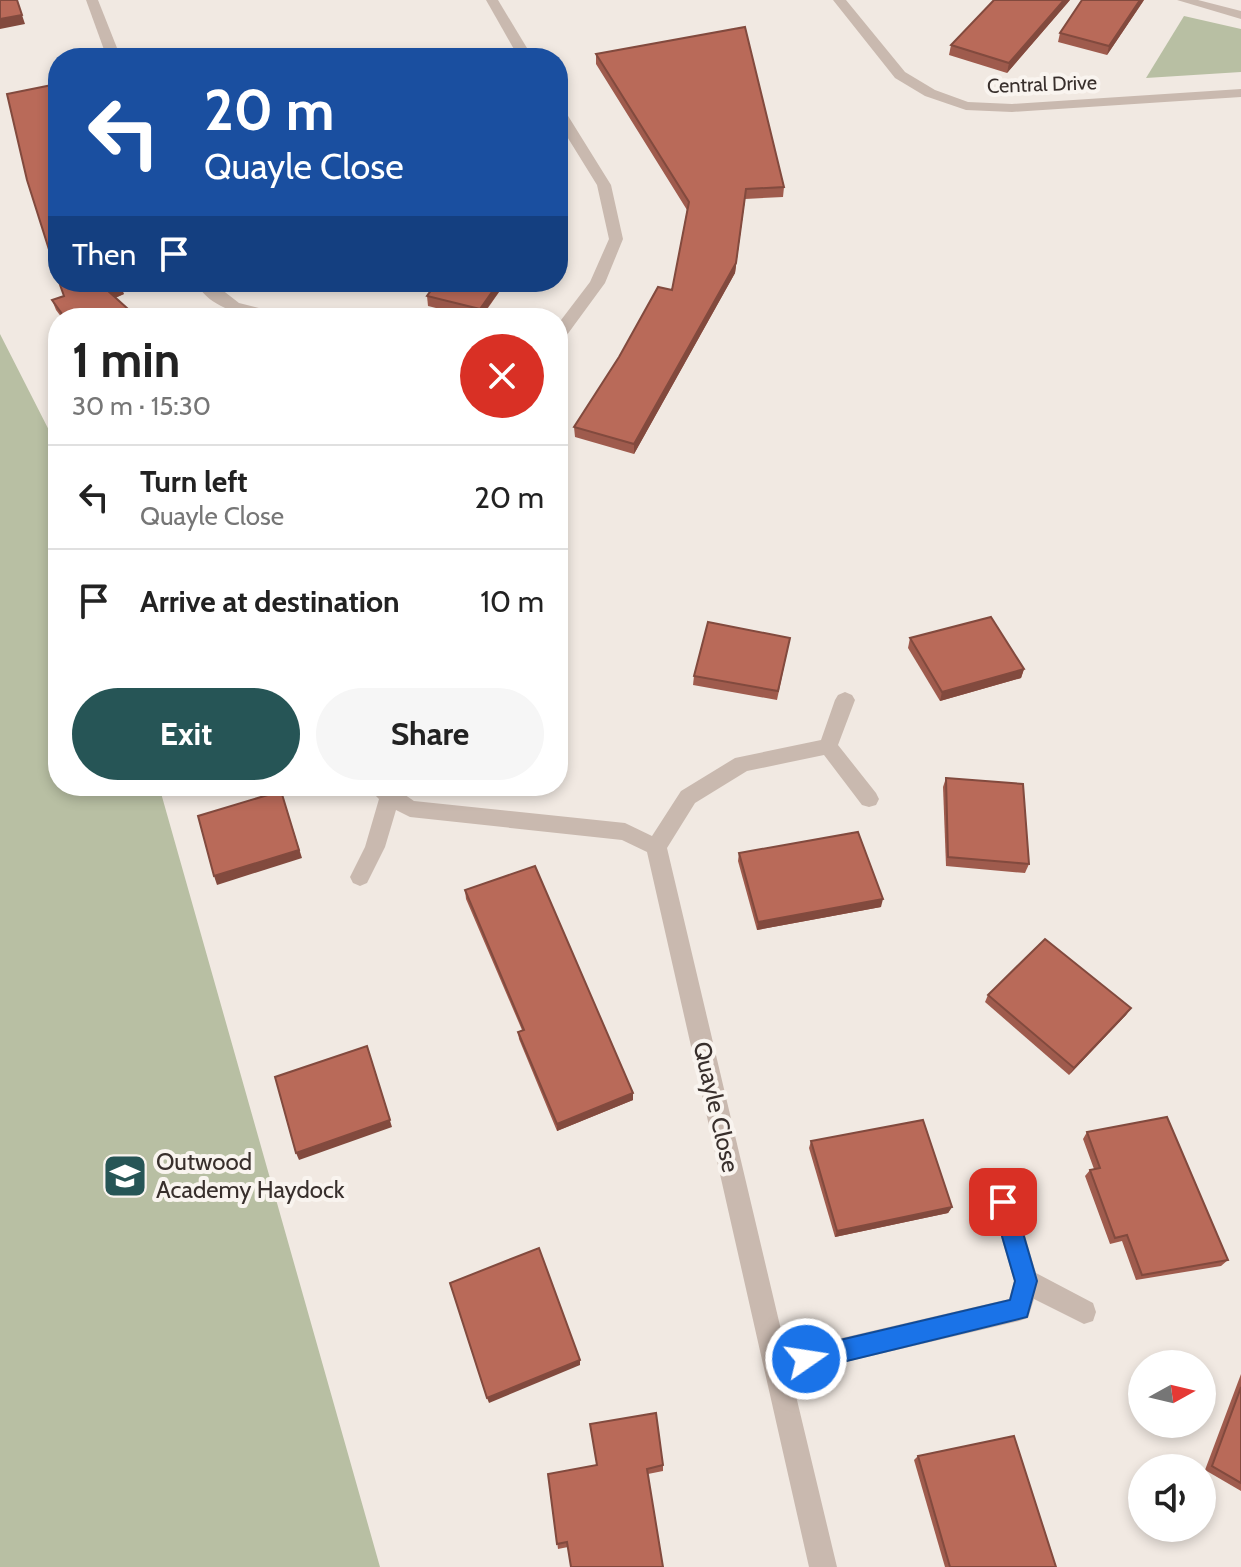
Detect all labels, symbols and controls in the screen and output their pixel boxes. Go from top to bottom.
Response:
street label: Central Drive [987,70,1097,98]
text: 20 m [204,76,334,144]
icon: left [72,80,176,184]
text: Quayle Close [204,144,404,188]
icon: arrive [152,232,196,276]
text: Then [72,236,136,273]
text: 1 min [72,331,180,389]
button: close [460,334,544,418]
text: 30 m · 15:30 [72,390,211,422]
text: Turn left [140,463,248,500]
icon: left [72,475,116,519]
text: 20 m [474,479,544,516]
text: Quayle Close [140,500,284,532]
icon: arrive [72,579,116,623]
text: Arrive at destination [140,583,400,620]
text: 10 m [480,583,544,620]
button: Exit [72,688,300,780]
button: Share [316,688,544,780]
street label: Quayle Close [687,1039,746,1175]
place label: Outwood Academy Haydock [156,1147,345,1204]
school or university icon: Outwood Academy Haydock [101,1152,149,1200]
pin [969,1168,1037,1236]
icon: arrive [981,1180,1025,1224]
position arrow [764,1317,848,1401]
north arrow [1128,1350,1216,1438]
map controls [1128,1350,1216,1542]
button: sound [1128,1454,1216,1542]

